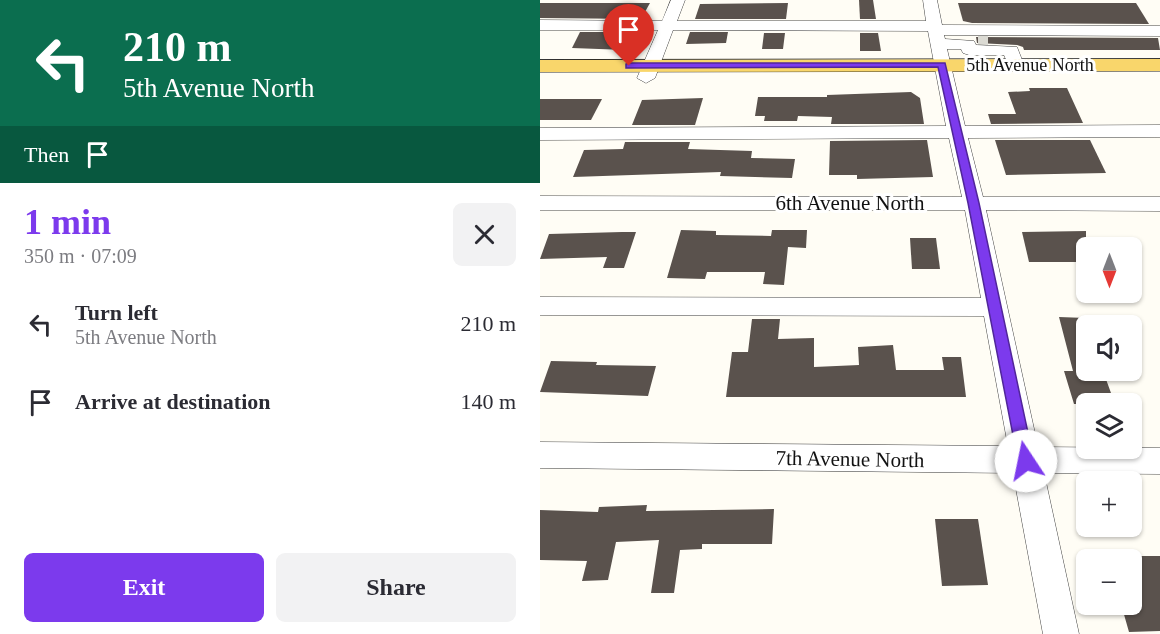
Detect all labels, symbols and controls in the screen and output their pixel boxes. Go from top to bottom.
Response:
pin [603,4,654,66]
icon: arrive [612,13,645,46]
icon: left [24,24,102,102]
text: 210 m [123,24,232,70]
street label: 5th Avenue North [966,55,1094,75]
text: 5th Avenue North [123,73,314,103]
icon: arrive [81,138,114,171]
text: Then [24,142,69,167]
street label: 6th Avenue North [776,191,925,215]
text: 1 min [24,202,111,242]
button: close [453,203,516,266]
north arrow [1076,237,1142,303]
map controls [1076,237,1142,615]
text: 350 m · 07:09 [24,245,137,267]
text: Turn left [75,300,158,325]
icon: left [24,308,57,341]
text: 210 m [460,311,516,336]
button: sound [1076,315,1142,381]
text: 5th Avenue North [75,326,217,348]
icon: arrive [24,386,57,419]
text: Arrive at destination [75,389,271,414]
text: 140 m [460,389,516,414]
button: layers [1076,393,1142,459]
position arrow [994,429,1058,493]
street label: 7th Avenue North [775,446,925,472]
button: + [1076,471,1142,537]
button: − [1076,549,1142,615]
button: Exit [24,553,264,622]
button: Share [276,553,516,622]

